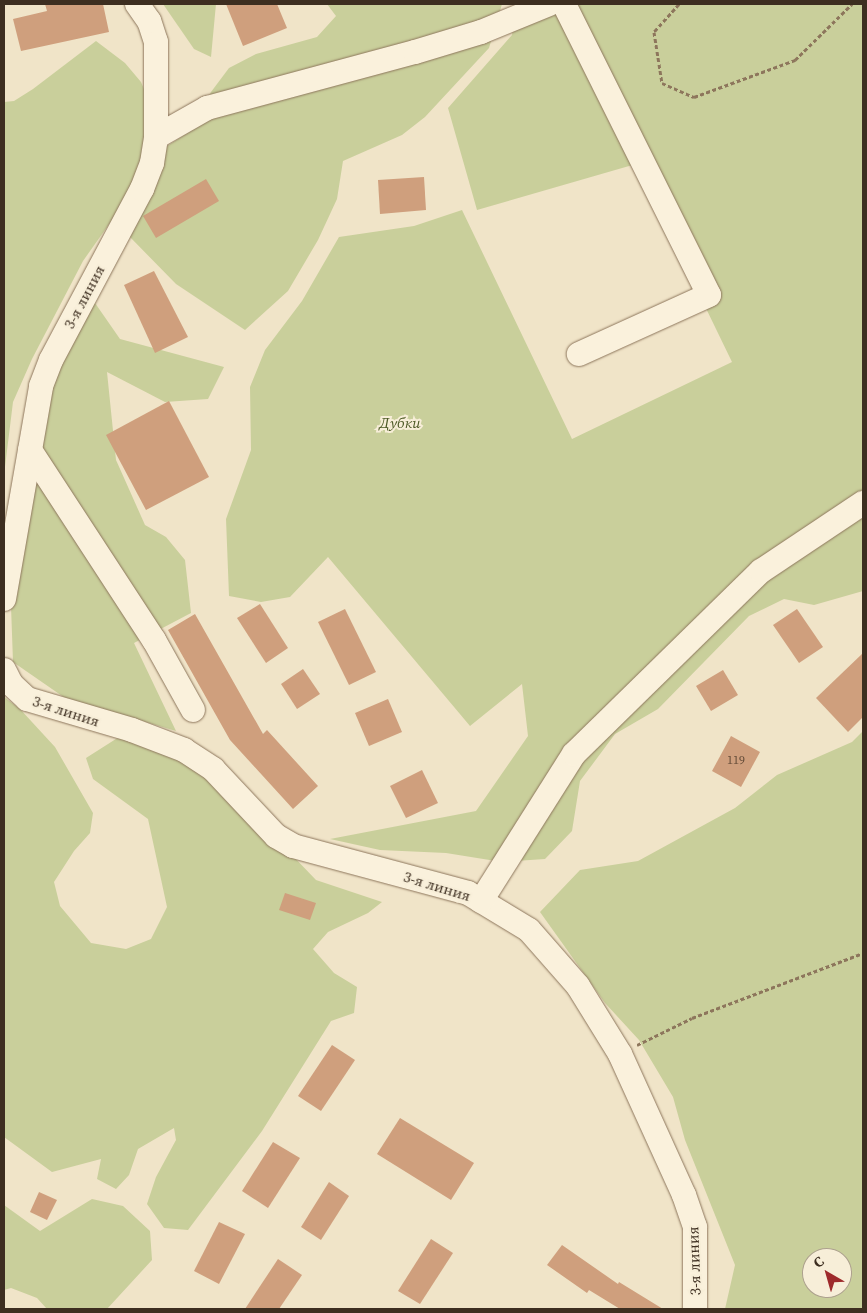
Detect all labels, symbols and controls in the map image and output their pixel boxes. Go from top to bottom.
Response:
street label: 3-я линия [60,262,108,332]
park label: Дубки [379,414,421,432]
street label: 3-я линия [30,692,102,730]
house number: 119 [727,754,745,768]
street label: 3-я линия [401,867,473,905]
street label: 3-я линия [684,1226,704,1296]
north arrow [802,1248,852,1298]
text: С [809,1251,828,1273]

